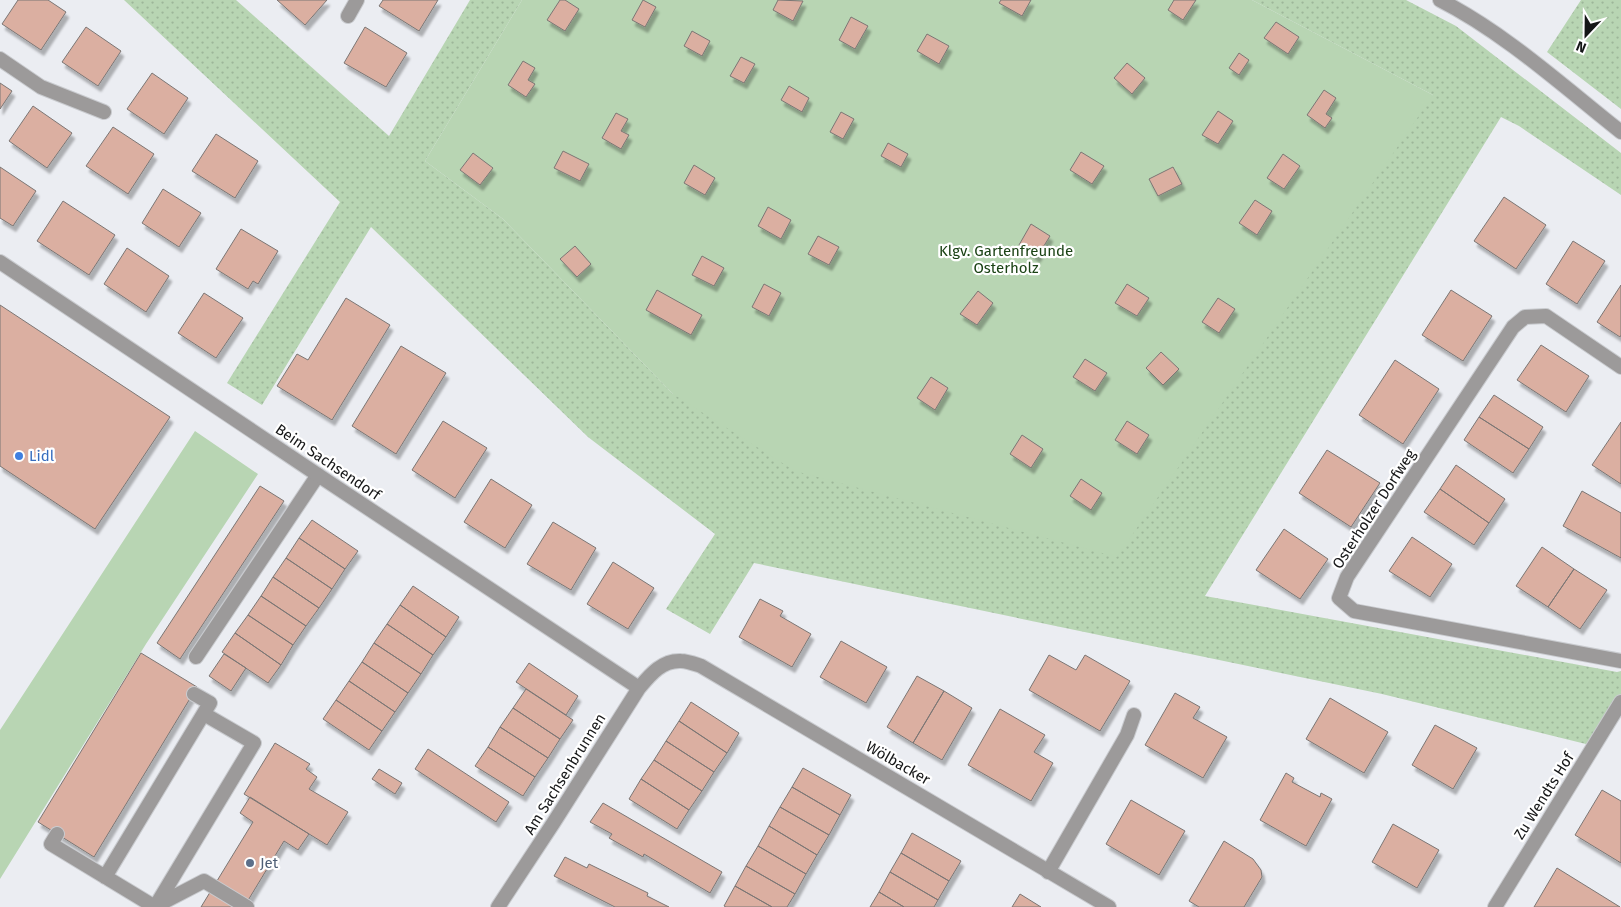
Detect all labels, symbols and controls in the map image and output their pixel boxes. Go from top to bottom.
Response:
north arrow [1561,10,1611,60]
text: N [1574,37,1589,56]
park label: Klgv. Gartenfreunde Osterholz [939,242,1073,277]
street label: Beim Sachsendorf [272,420,385,504]
street label: Osterholzer Dorfweg [1329,446,1420,572]
place label: Lidl [29,447,55,465]
marker: Lidl [13,450,25,462]
street label: Am Sachsenbrunnen [520,710,610,838]
street label: Wölbacker [863,737,933,789]
street label: Zu Wendts Hof [1510,749,1578,843]
place label: Jet [260,854,279,872]
marker: Jet [244,857,256,869]

